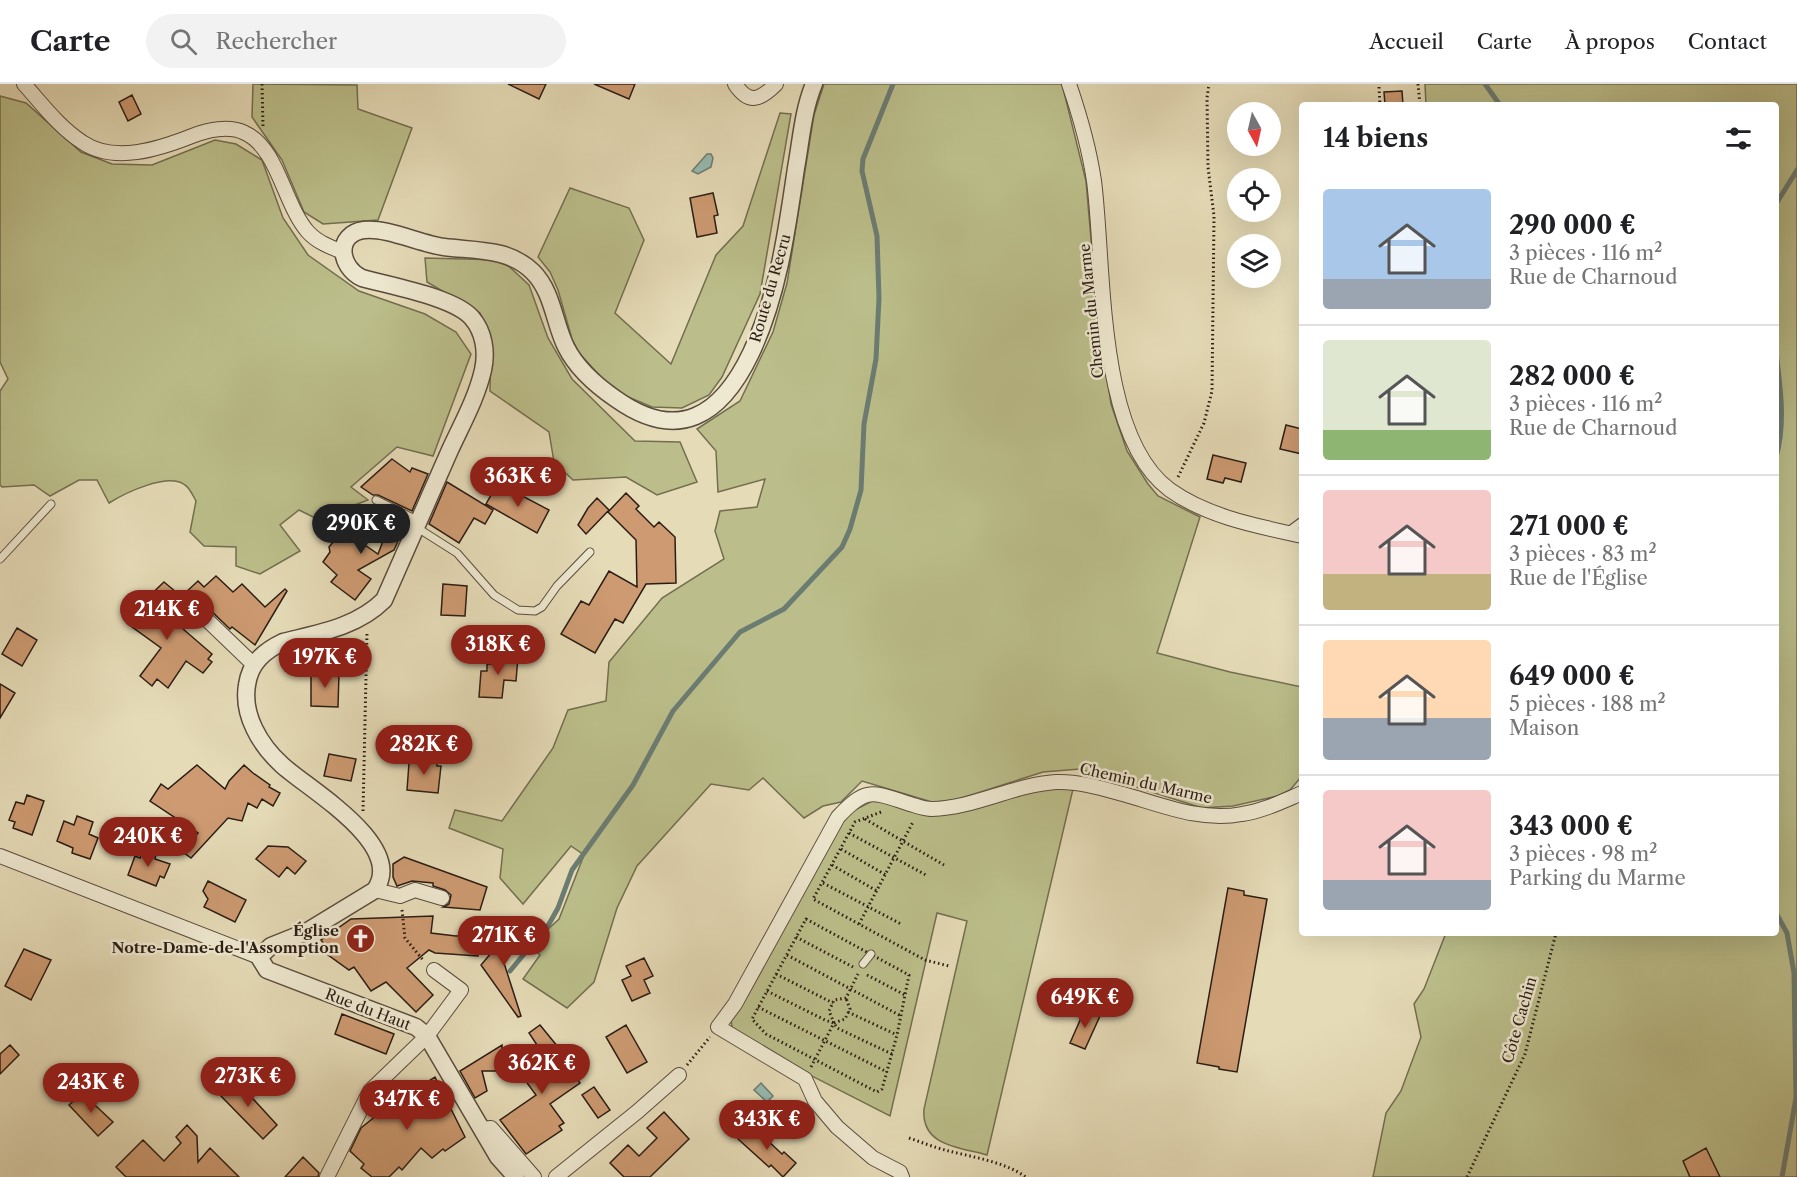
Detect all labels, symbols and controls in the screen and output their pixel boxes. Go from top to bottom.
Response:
search box [146,14,566,68]
text: Carte [30,24,110,58]
icon: search [167,25,200,58]
text: Rechercher [215,28,337,55]
text: Accueil [1369,29,1444,54]
text: Carte [1477,29,1532,54]
text: À propos [1565,29,1655,54]
text: Contact [1688,29,1767,54]
north arrow [1227,102,1281,156]
map controls [1227,102,1281,288]
text: 14 biens [1323,122,1428,154]
icon: filters [1722,122,1755,155]
button: locate [1227,168,1281,222]
text: 290 000 € [1509,209,1636,241]
icon: home [1371,213,1443,285]
street label: Route du Recru [745,232,795,344]
button: layers [1227,234,1281,288]
text: 3 pièces · 116 m² [1509,241,1662,265]
street label: Chemin du Marme [1074,243,1108,379]
text: Rue de Charnoud [1509,265,1677,289]
text: 282 000 € [1509,360,1635,392]
icon: home [1371,364,1443,436]
text: 3 pièces · 116 m² [1509,392,1662,416]
text: Rue de Charnoud [1509,416,1677,440]
pin: 363K € [469,457,567,508]
text: 363K € [484,464,552,488]
pin: 290K € [312,504,410,555]
text: 271 000 € [1509,510,1629,542]
text: 290K € [326,511,396,535]
icon: home [1371,514,1443,586]
text: 3 pièces · 83 m² [1509,542,1657,566]
text: Rue de l'Église [1509,566,1648,590]
pin: 214K € [118,590,216,641]
text: 214K € [134,597,200,621]
pin: 318K € [449,625,547,676]
text: 318K € [465,632,531,656]
pin: 197K € [276,638,374,689]
text: 197K € [293,645,357,669]
text: 649 000 € [1509,660,1635,692]
icon: home [1371,664,1443,736]
text: 5 pièces · 188 m² [1509,692,1666,716]
text: Maison [1509,716,1579,740]
pin: 282K € [375,725,473,776]
text: 282K € [389,732,459,756]
street label: Chemin du Marme [1078,759,1214,807]
text: 343 000 € [1509,810,1633,842]
icon: home [1371,814,1443,886]
pin: 240K € [99,817,197,868]
text: 240K € [113,824,183,848]
text: 3 pièces · 98 m² [1509,842,1657,866]
text: Parking du Marme [1509,866,1686,890]
pin: 271K € [455,916,553,967]
place label: Église Notre-Dame-de-l'Assomption [112,921,340,957]
church icon: Église Notre-Dame-de-l'Assomption [344,923,376,955]
text: 271K € [472,923,536,947]
street label: Côte Cachin [1498,974,1541,1065]
pin: 649K € [1036,978,1134,1029]
street label: Rue du Haut [323,984,414,1034]
text: 649K € [1051,985,1119,1009]
pin: 362K € [493,1044,591,1095]
text: 362K € [508,1051,576,1075]
pin: 273K € [199,1057,297,1108]
pin: 243K € [42,1063,140,1114]
text: 273K € [215,1064,281,1088]
text: 243K € [57,1070,125,1094]
pin: 347K € [358,1080,456,1131]
text: 347K € [374,1087,440,1111]
pin: 343K € [718,1100,816,1151]
text: 343K € [733,1107,801,1131]

